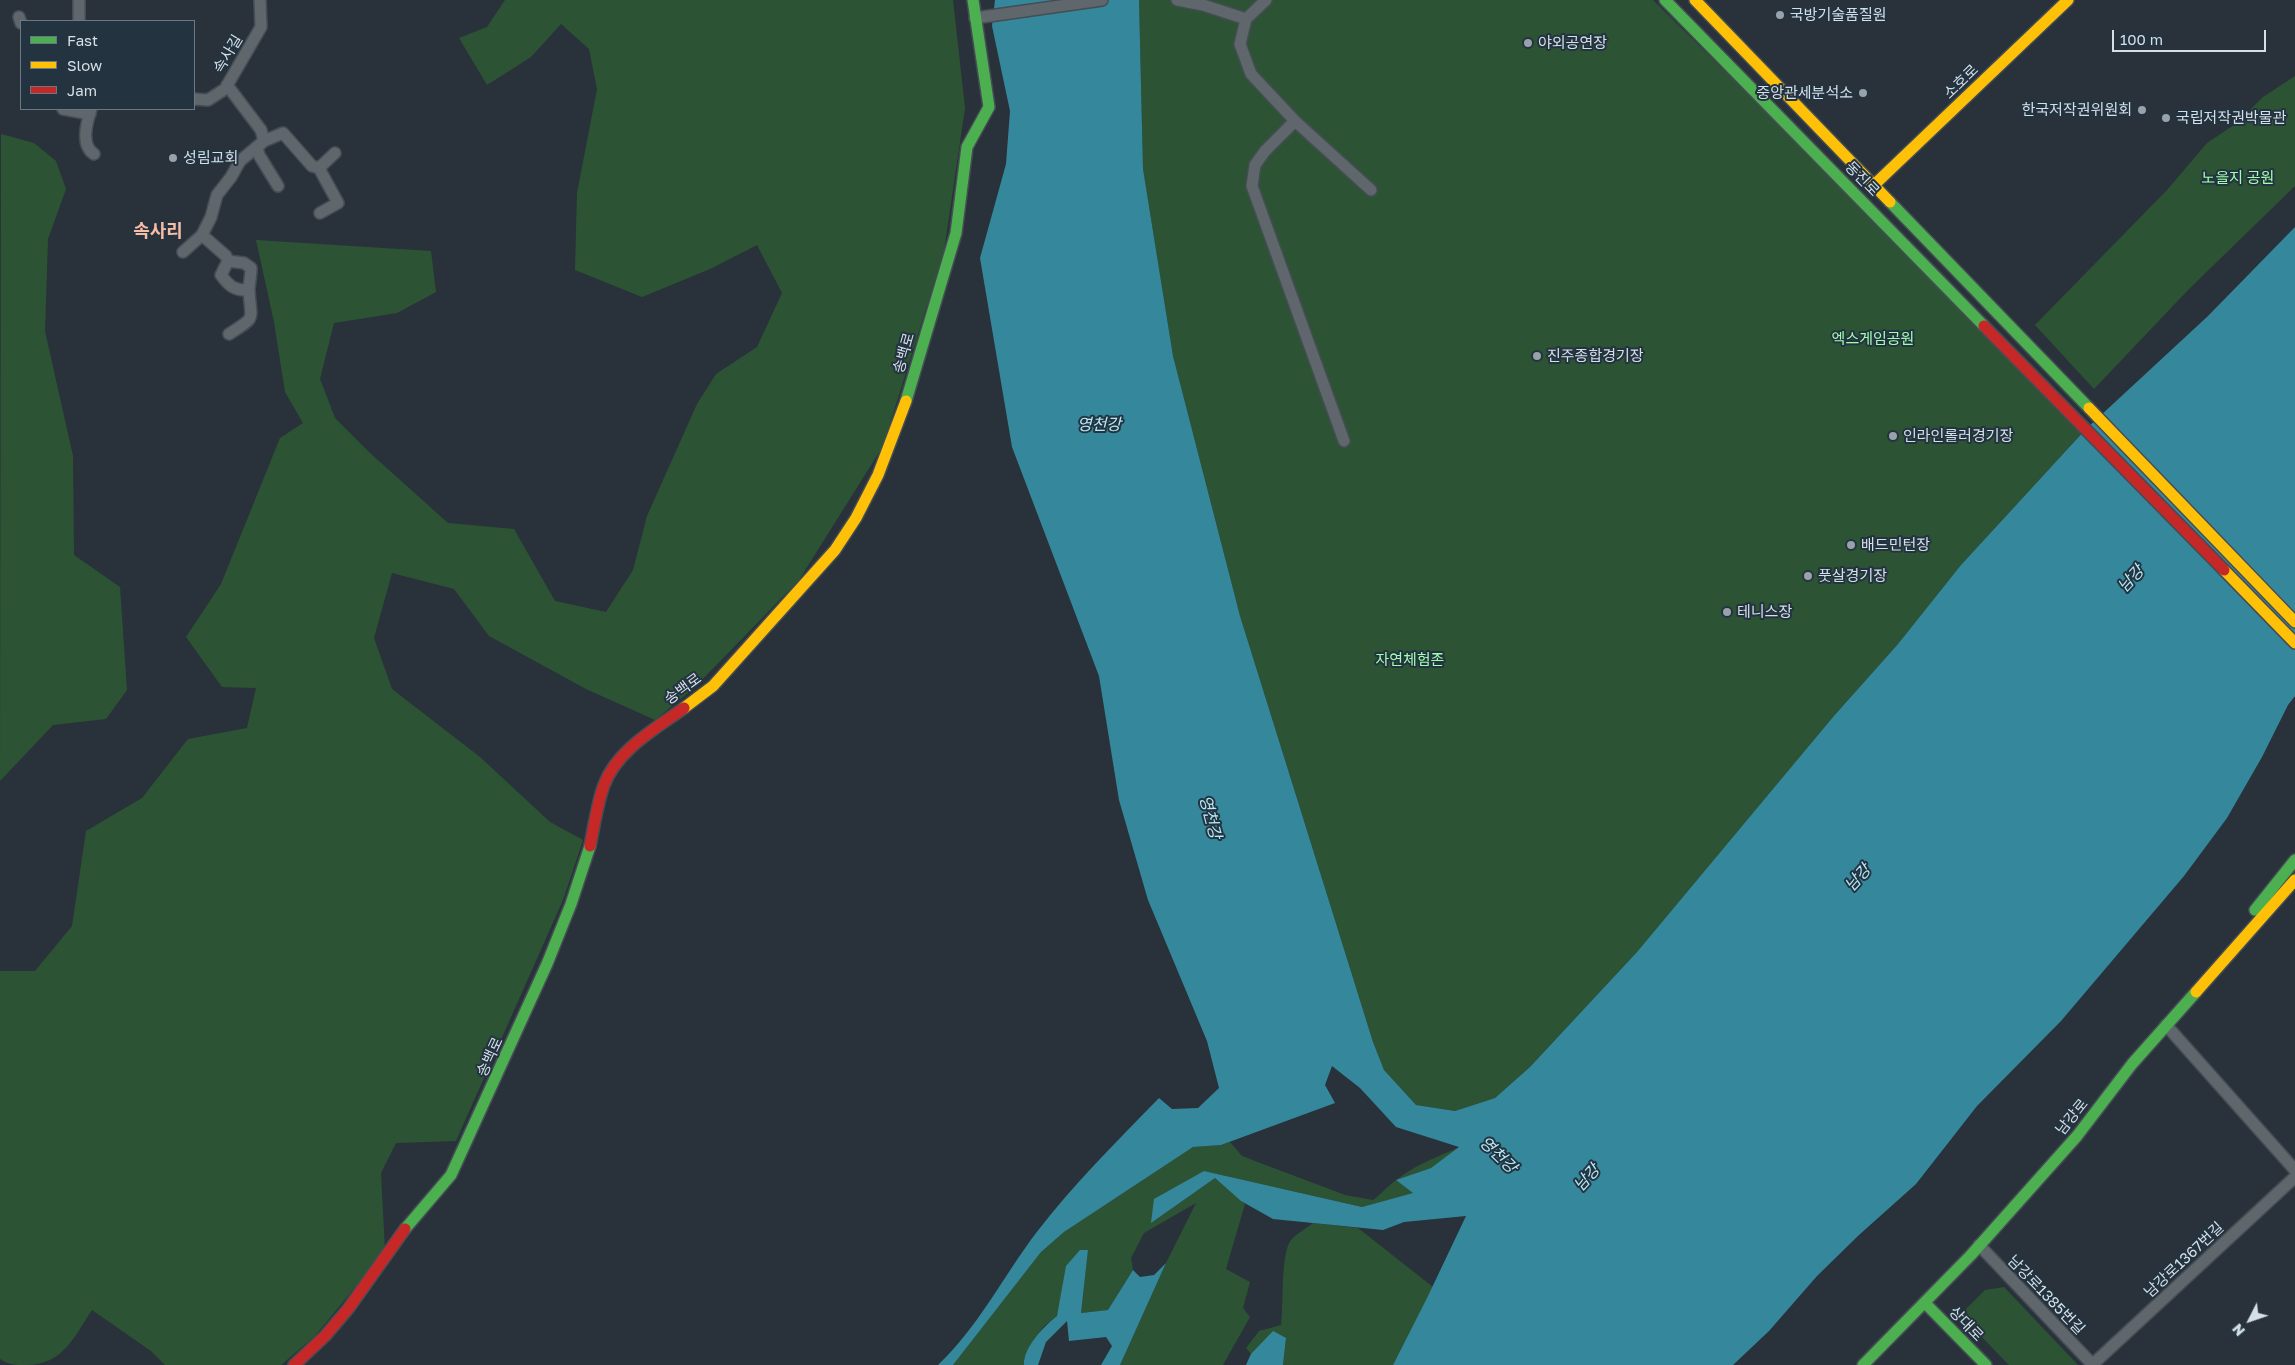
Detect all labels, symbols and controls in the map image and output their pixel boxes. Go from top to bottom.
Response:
place label: 국방기술품질원 [1790,6,1887,24]
marker: 국방기술품질원 [1774,9,1786,21]
legend [20,20,195,110]
scale bar [2115,20,2269,52]
text: 100 m [2120,30,2163,48]
text: Fast [67,31,98,49]
street label: 속사길 [210,32,246,76]
place label: 야외공연장 [1538,34,1607,52]
marker: 야외공연장 [1522,37,1534,49]
text: Slow [67,56,102,74]
street label: 소호로 [1940,61,1982,103]
text: Jam [67,81,97,99]
place label: 중앙관세분석소 [1756,84,1853,102]
marker: 중앙관세분석소 [1857,87,1869,99]
place label: 한국저작권위원회 [2022,101,2132,119]
marker: 한국저작권위원회 [2136,104,2148,116]
place label: 국립저작권박물관 [2176,109,2286,127]
marker: 국립저작권박물관 [2160,112,2172,124]
place label: 성림교회 [183,149,238,167]
marker: 성림교회 [167,152,179,164]
street label: 동진로 [1841,158,1883,200]
park label: 노을지 공원 [2202,169,2274,187]
district label: 속사리 [133,220,183,242]
park label: 엑스게임공원 [1832,330,1914,348]
street label: 송백로 [890,331,918,375]
place label: 진주종합경기장 [1547,347,1644,365]
marker: 진주종합경기장 [1531,350,1543,362]
water label: 영천강 [1077,415,1121,435]
place label: 인라인롤러경기장 [1903,427,2013,445]
marker: 인라인롤러경기장 [1887,430,1899,442]
place label: 배드민턴장 [1861,536,1930,554]
marker: 배드민턴장 [1845,539,1857,551]
water label: 남강 [2114,562,2148,596]
place label: 풋살경기장 [1818,567,1887,585]
marker: 풋살경기장 [1802,570,1814,582]
place label: 테니스장 [1737,603,1792,621]
marker: 테니스장 [1721,606,1733,618]
park label: 자연체험존 [1376,651,1444,669]
street label: 송백로 [661,670,705,708]
water label: 영천강 [1195,793,1225,841]
water label: 남강 [1841,861,1875,895]
street label: 송백로 [473,1034,507,1080]
street label: 남강로 [2052,1095,2092,1139]
water label: 영천강 [1475,1133,1521,1177]
water label: 남강 [1570,1161,1604,1195]
street label: 남강로1367번길 [2141,1219,2227,1301]
street label: 남강로1385번길 [2004,1252,2088,1338]
north arrow [2225,1295,2275,1345]
street label: 상대로 [1945,1303,1987,1345]
text: N [2228,1321,2248,1340]

